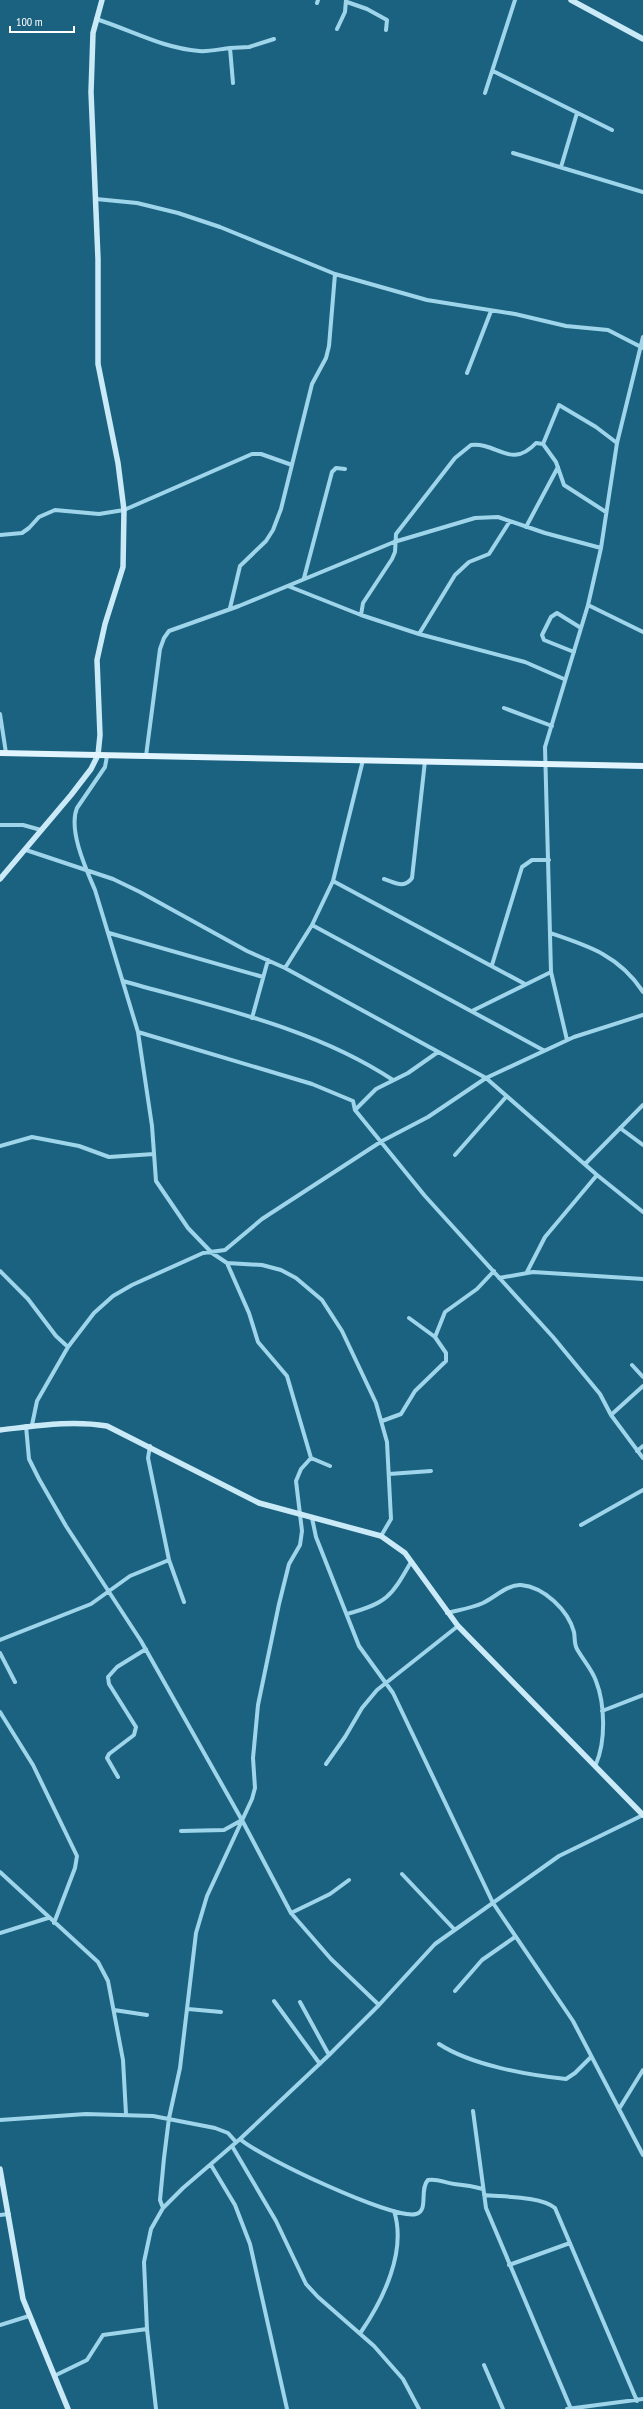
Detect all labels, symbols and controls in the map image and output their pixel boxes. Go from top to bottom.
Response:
scale bar [10,8,74,34]
text: 100 m [16,14,43,29]

